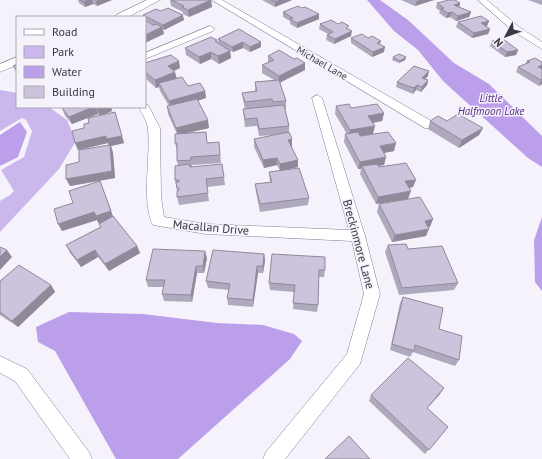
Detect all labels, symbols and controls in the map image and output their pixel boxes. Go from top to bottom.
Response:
legend [16,16,146,108]
north arrow [486,16,526,56]
text: Road [52,24,77,39]
text: N [491,35,506,50]
street label: Michael Lane [294,43,350,83]
text: Park [52,44,74,59]
text: Water [52,64,82,79]
text: Building [52,84,95,99]
water label: Little Halfmoon Lake [458,91,524,118]
street label: Breckinmore Lane [340,198,378,290]
street label: Macallan Drive [172,216,250,238]

